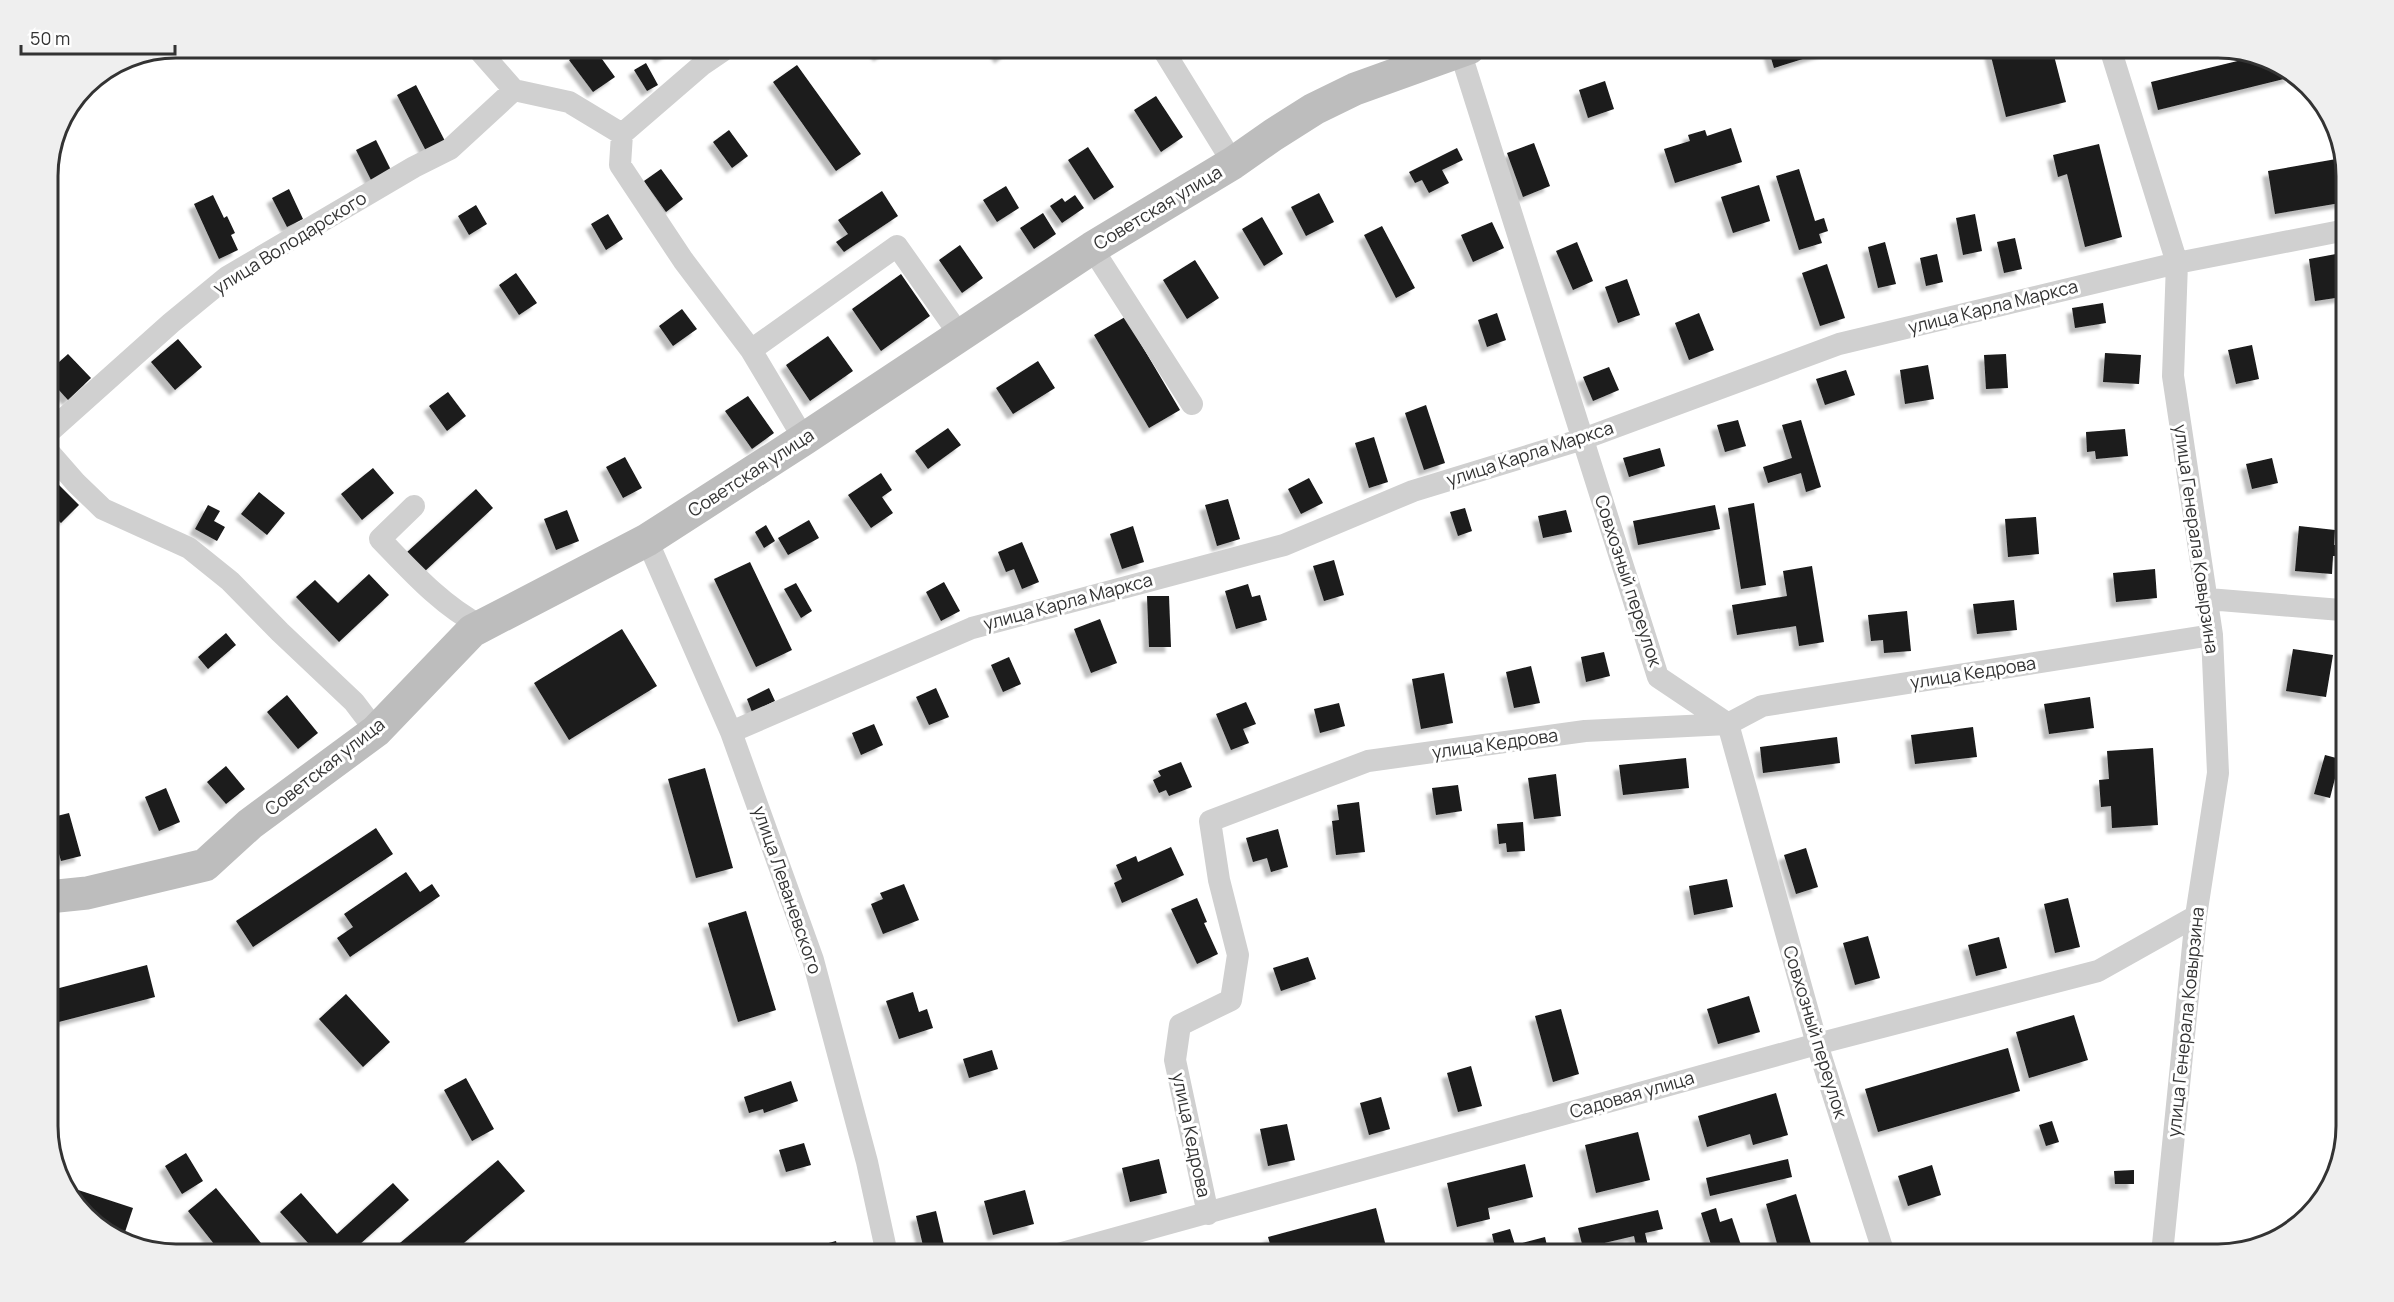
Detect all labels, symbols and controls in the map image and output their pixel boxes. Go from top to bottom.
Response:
scale bar [21,18,176,56]
text: 50 m [30,26,70,50]
street label: Советская улица [1089,159,1226,255]
street label: улица Володарского [208,185,371,299]
street label: улица Карла Маркса [1905,273,2080,339]
street label: улица Карла Маркса [1443,415,1616,491]
street label: Советская улица [683,422,818,522]
street label: улица Генерала Ковырзина [2169,422,2225,655]
street label: Совхозный переулок [1590,492,1668,671]
street label: улица Карла Маркса [981,567,1155,635]
street label: улица Кедрова [1908,650,2037,694]
street label: Советская улица [260,712,389,821]
street label: улица Кедрова [1430,722,1559,764]
street label: улица Леваневского [748,802,828,977]
street label: улица Генерала Ковырзина [2161,905,2209,1138]
street label: Совхозный переулок [1778,942,1854,1122]
street label: Садовая улица [1567,1065,1697,1123]
street label: улица Кедрова [1167,1070,1217,1199]

